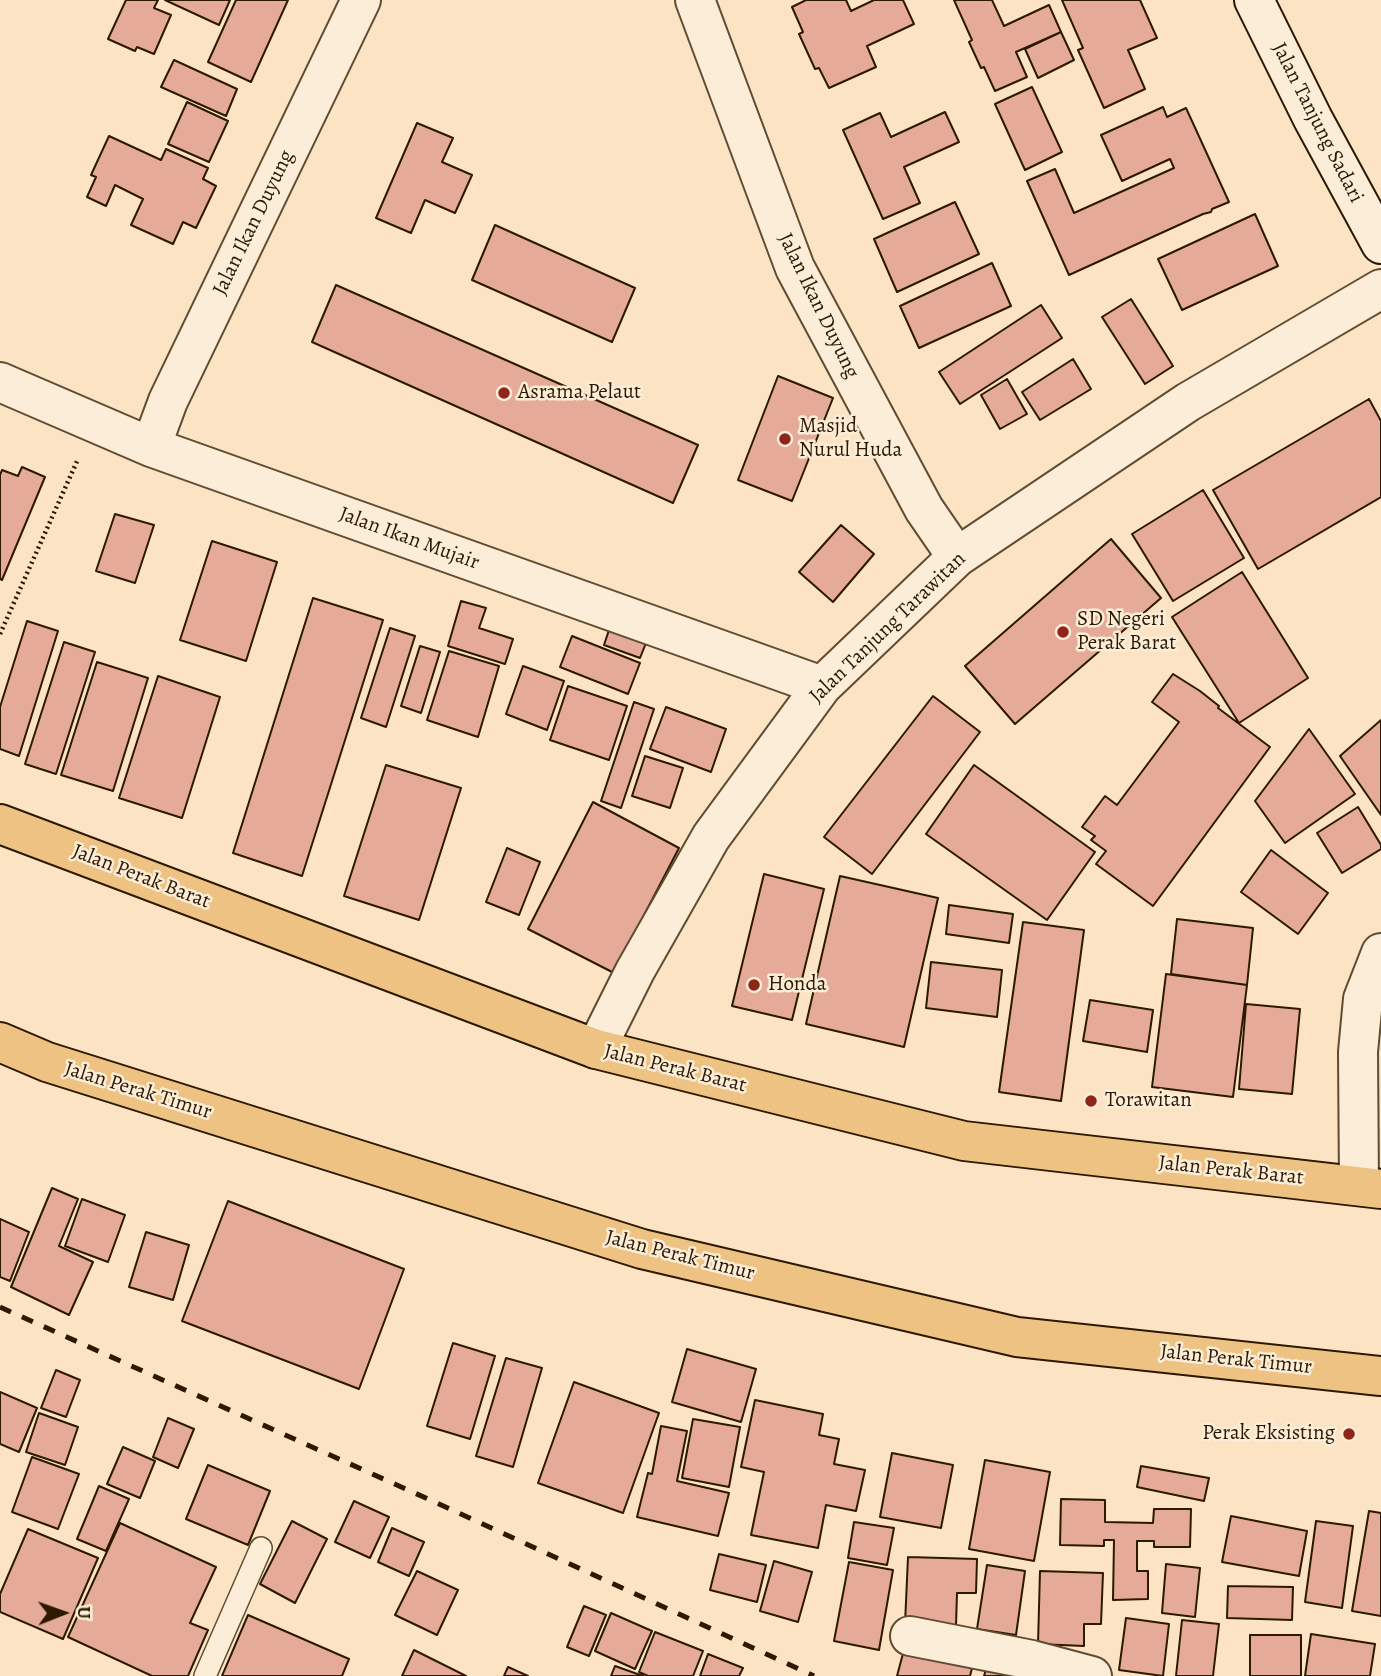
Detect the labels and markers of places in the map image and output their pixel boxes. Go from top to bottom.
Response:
place label: Asrama Pelaut [518,380,641,406]
marker: Asrama Pelaut [496,385,512,401]
place label: Masjid Nurul Huda [799,414,902,464]
marker: Masjid Nurul Huda [777,431,793,447]
place label: SD Negeri Perak Barat [1077,607,1176,657]
marker: SD Negeri Perak Barat [1055,624,1071,640]
place label: Honda [768,972,826,998]
marker: Honda [746,977,762,993]
place label: Torawitan [1105,1088,1192,1114]
marker: Torawitan [1083,1093,1099,1109]
place label: Perak Eksisting [1202,1421,1335,1447]
marker: Perak Eksisting [1341,1426,1357,1442]

